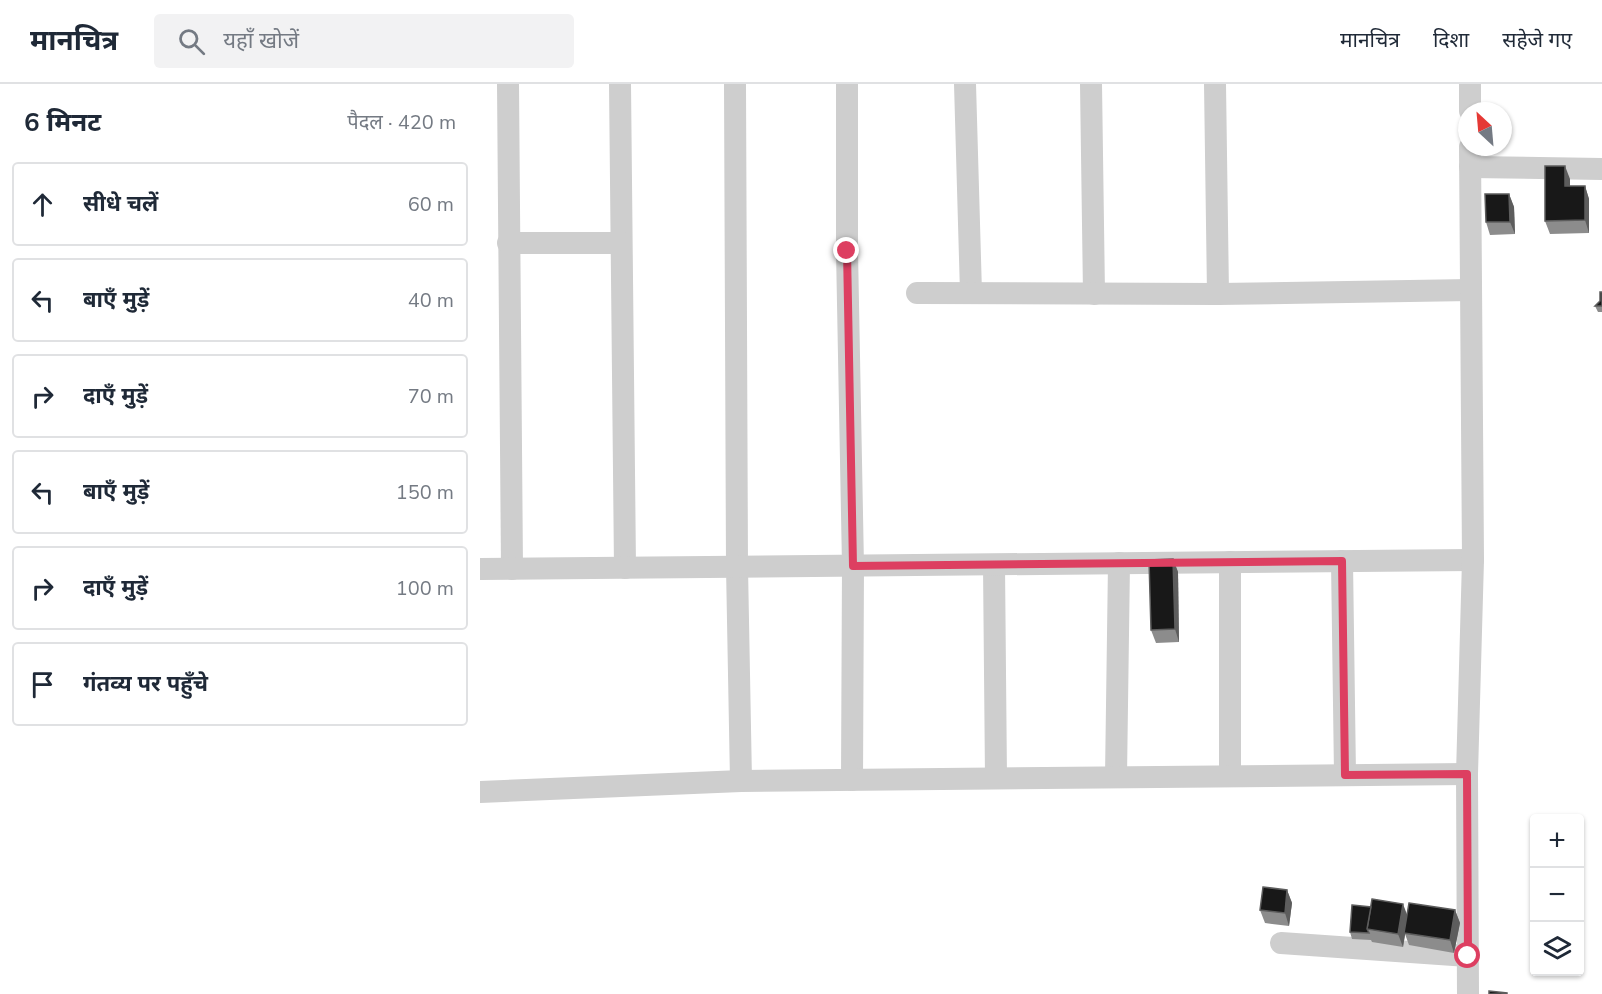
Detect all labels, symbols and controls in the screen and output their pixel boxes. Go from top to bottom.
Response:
search box [154,14,574,68]
text: मानचित्र [30,22,118,60]
icon: search [175,25,208,58]
text: यहाँ खोजें [223,26,299,56]
text: मानचित्र [1340,26,1400,54]
text: दिशा [1433,26,1469,54]
text: सहेजे गए [1502,26,1572,54]
north arrow [1458,102,1512,156]
text: 6 मिनट [24,105,101,140]
text: पैदल · 420 m [347,109,456,136]
icon: ahead [26,188,59,221]
text: सीधे चलें [83,189,158,219]
text: 60 m [408,191,454,218]
route end [833,237,859,263]
icon: left [26,284,59,317]
text: बाएँ मुड़ें [83,285,149,315]
text: 40 m [408,287,454,314]
icon: right [26,380,59,413]
text: दाएँ मुड़ें [83,381,148,411]
text: 70 m [408,383,454,410]
icon: left [26,476,59,509]
text: बाएँ मुड़ें [83,477,149,507]
text: 150 m [396,479,454,506]
icon: right [26,572,59,605]
text: दाएँ मुड़ें [83,573,148,603]
text: 100 m [396,575,454,602]
icon: arrive [26,668,59,701]
text: गंतव्य पर पहुँचे [83,669,208,699]
map controls [1530,814,1584,976]
button: + [1530,814,1584,868]
button: − [1530,868,1584,922]
button: layers [1530,922,1584,976]
route start [1454,942,1480,968]

